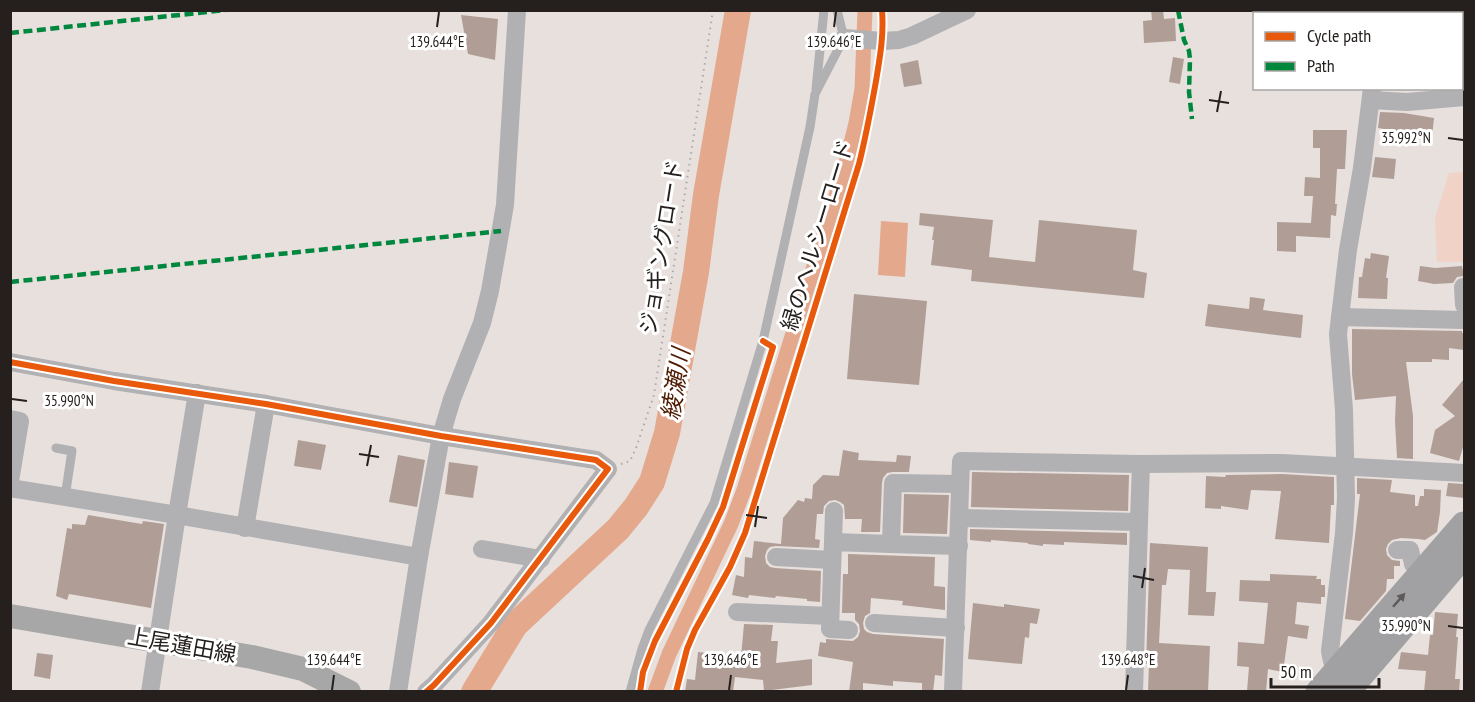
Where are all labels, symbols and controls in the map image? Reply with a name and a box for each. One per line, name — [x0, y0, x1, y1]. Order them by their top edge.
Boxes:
legend — [1253, 12, 1463, 90]
text: Cycle path — [1307, 24, 1371, 47]
text: 139.644°E — [410, 32, 464, 51]
text: 139.646°E — [807, 32, 861, 51]
text: Path — [1307, 54, 1335, 77]
text: 35.992°N — [1381, 128, 1431, 147]
street label: 緑のヘルシーロード — [775, 136, 859, 334]
street label: ジョギングロード — [633, 158, 689, 336]
water label: 綾瀬川 — [655, 343, 697, 422]
text: 35.990°N — [44, 391, 94, 410]
one-way arrow — [1392, 593, 1405, 608]
text: 35.990°N — [1381, 616, 1431, 635]
street label: 上尾蓮田線 — [125, 622, 239, 668]
text: 139.644°E — [307, 650, 361, 669]
text: 139.646°E — [704, 650, 758, 669]
text: 139.648°E — [1101, 650, 1155, 669]
scale bar — [1271, 651, 1379, 689]
text: 50 m — [1280, 660, 1312, 683]

